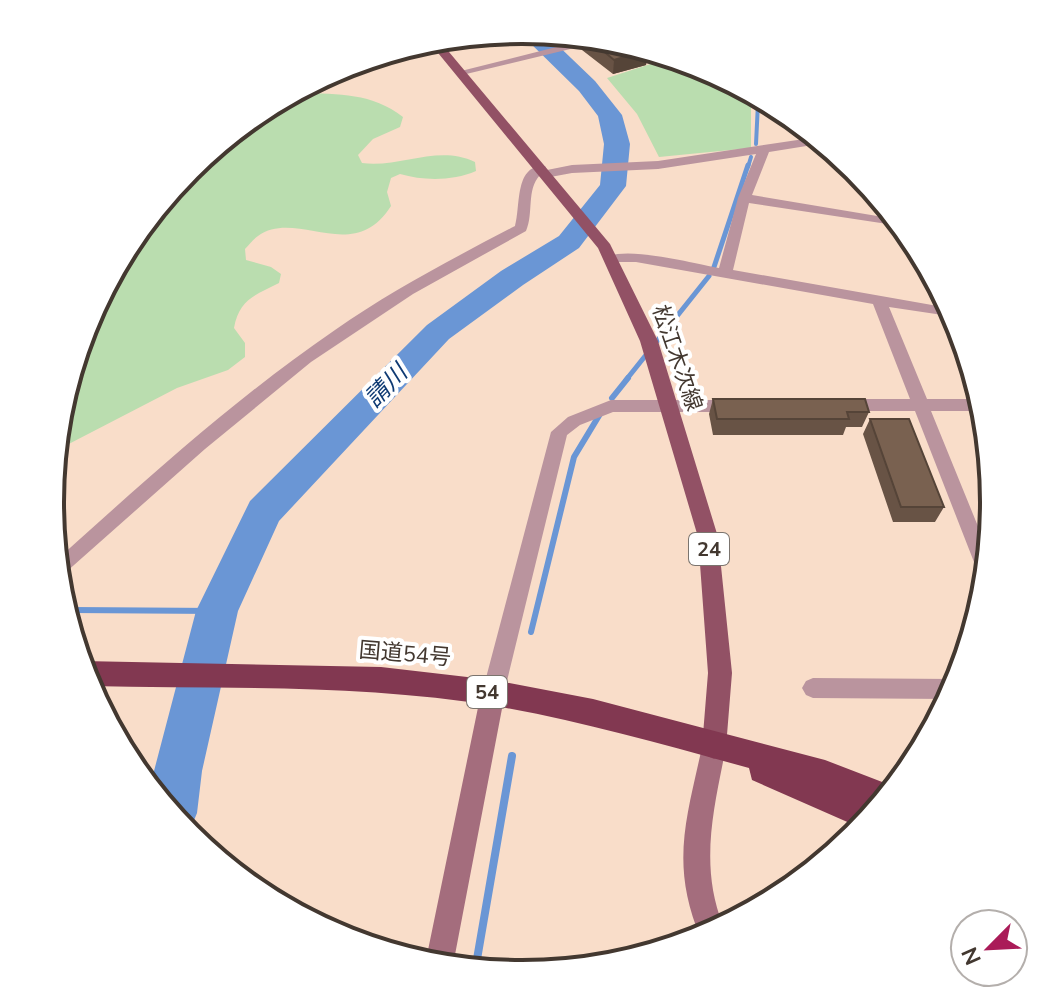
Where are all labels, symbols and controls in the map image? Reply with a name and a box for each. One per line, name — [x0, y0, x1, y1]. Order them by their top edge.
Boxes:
street label: 松江木次線 — [645, 301, 709, 415]
water label: 請川 — [358, 355, 416, 414]
road number: 24 — [689, 533, 729, 565]
street label: 国道54号 — [358, 635, 452, 673]
road number: 54 — [467, 676, 507, 708]
north arrow — [949, 908, 1029, 988]
text: N — [955, 942, 989, 969]

